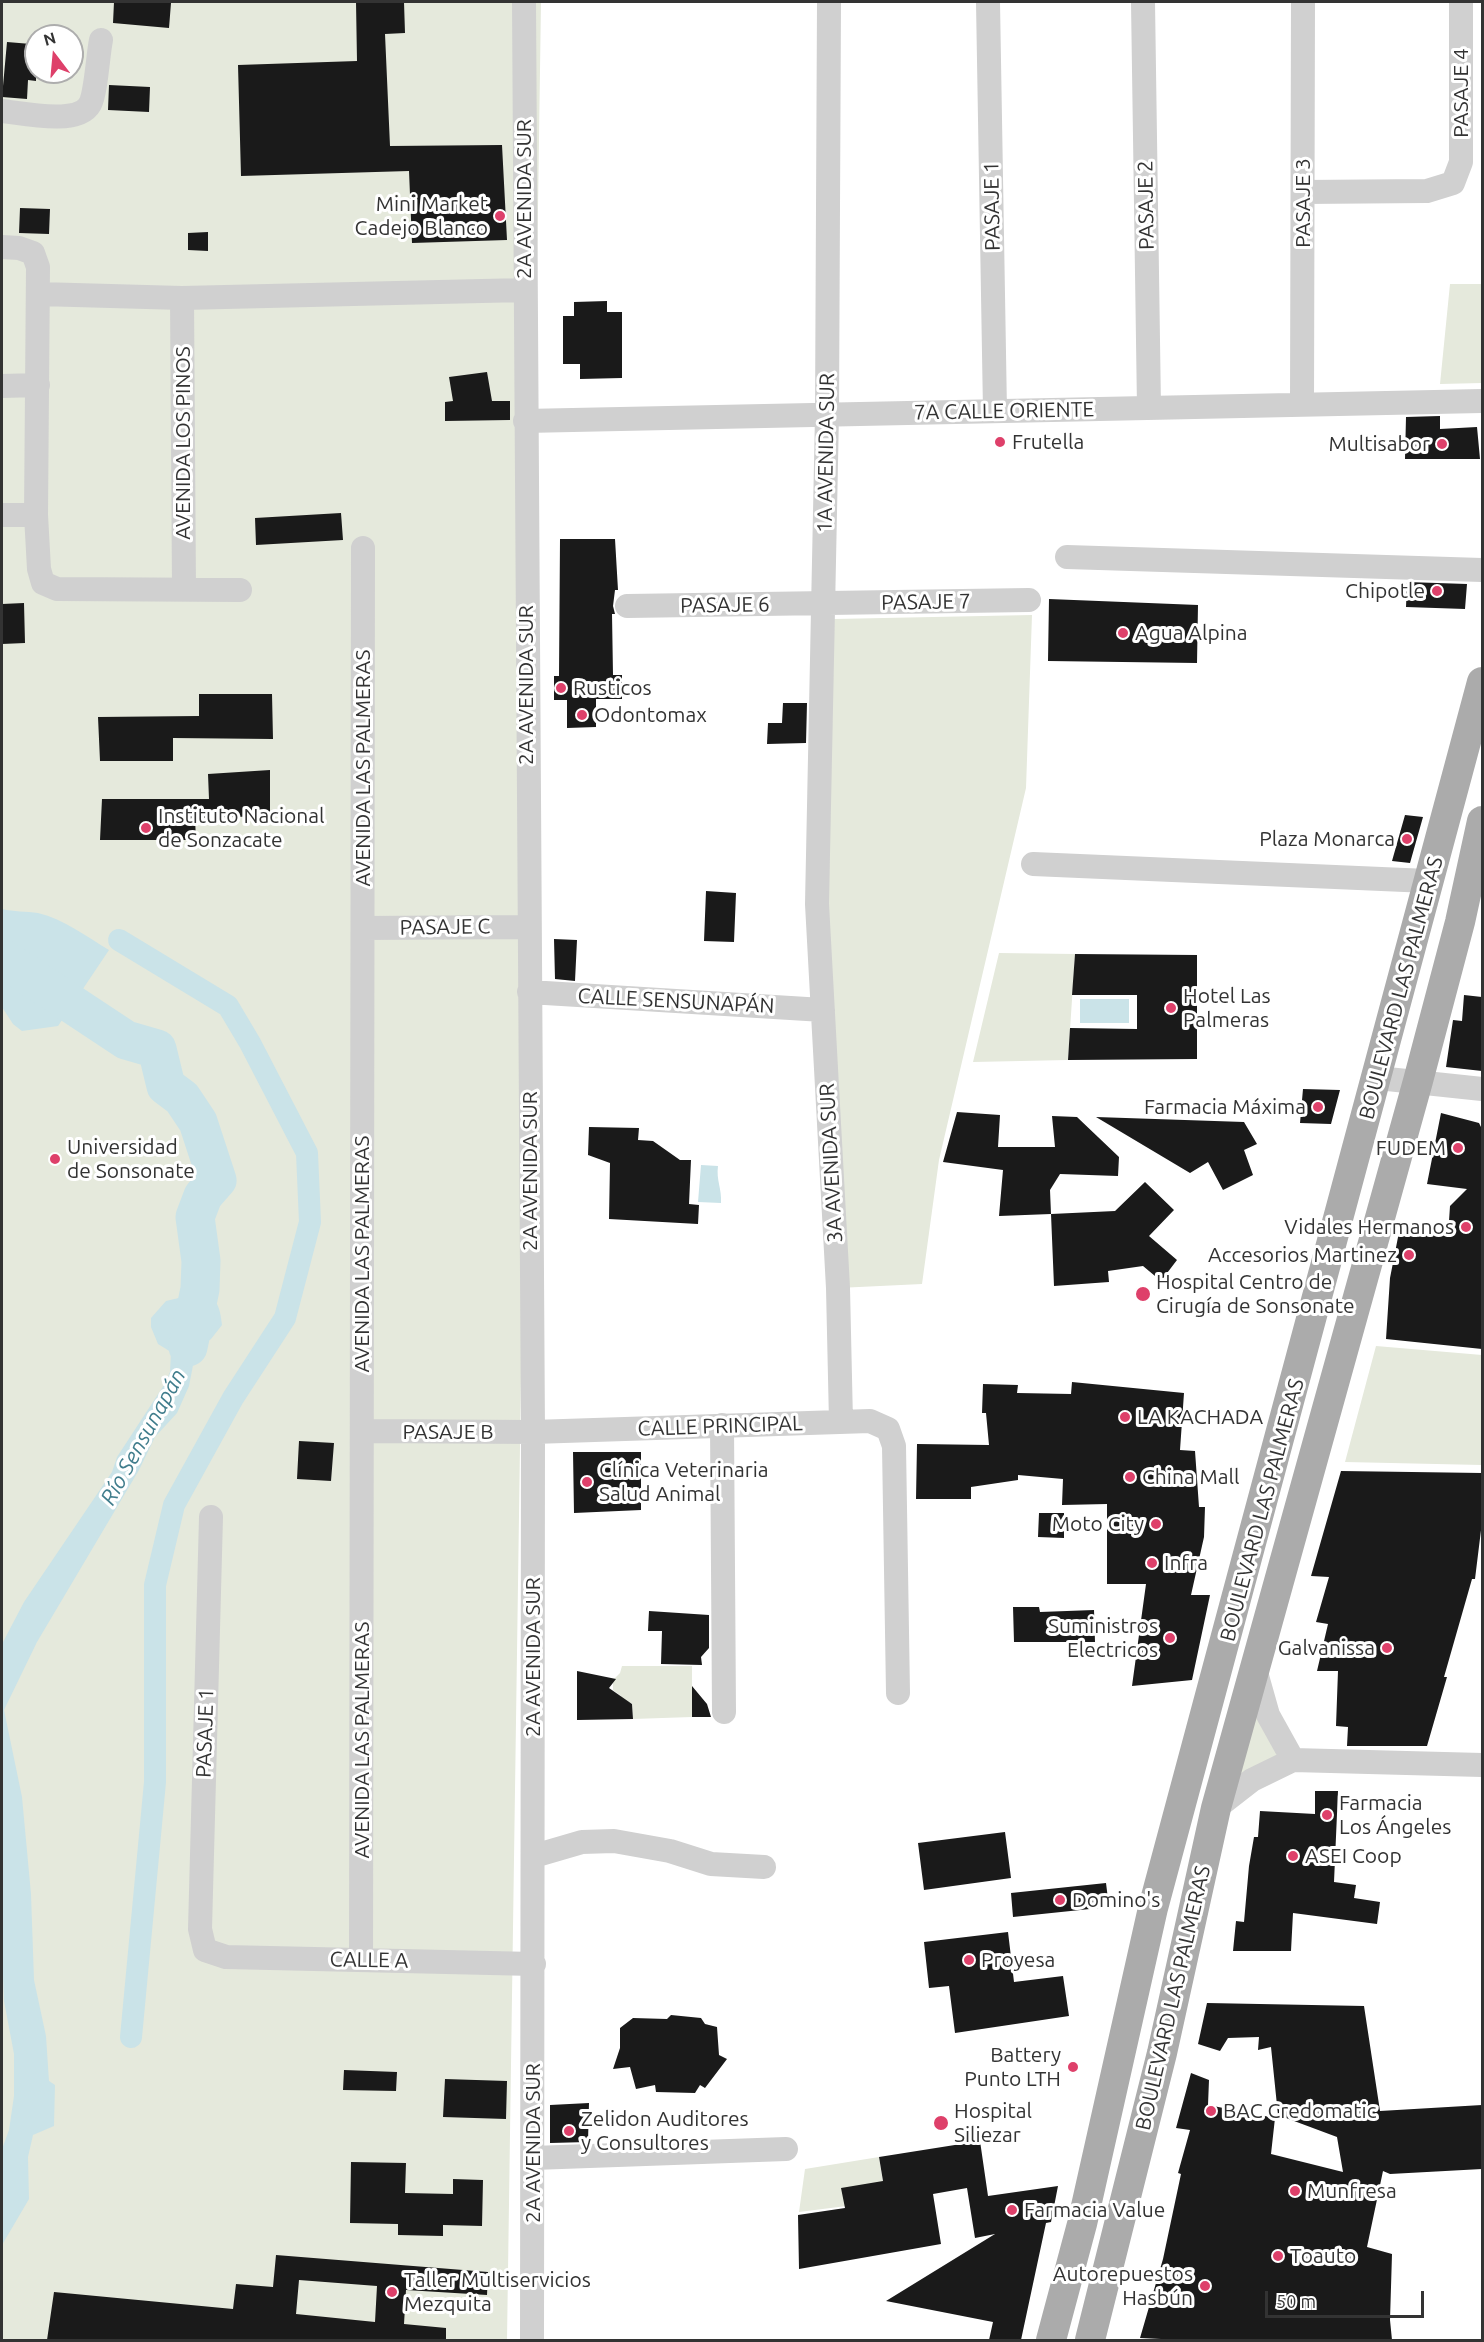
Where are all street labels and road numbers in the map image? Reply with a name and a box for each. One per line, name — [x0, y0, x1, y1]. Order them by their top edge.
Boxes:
street label: PASAJE 4 — [1448, 48, 1474, 138]
street label: 2A AVENIDA SUR — [511, 119, 537, 279]
street label: PASAJE 3 — [1290, 158, 1316, 248]
street label: PASAJE 2 — [1133, 160, 1159, 250]
street label: PASAJE 1 — [979, 161, 1005, 251]
street label: AVENIDA LOS PINOS — [170, 346, 196, 540]
street label: 1A AVENIDA SUR — [812, 373, 840, 533]
street label: 7A CALLE ORIENTE — [914, 397, 1094, 425]
street label: PASAJE 7 — [881, 589, 971, 615]
street label: PASAJE 6 — [680, 592, 770, 618]
street label: 2A AVENIDA SUR — [513, 605, 539, 765]
street label: AVENIDA LAS PALMERAS — [350, 650, 376, 886]
street label: BOULEVARD LAS PALMERAS — [1354, 854, 1448, 1122]
street label: PASAJE C — [399, 914, 491, 940]
street label: CALLE SENSUNAPÁN — [577, 983, 775, 1019]
street label: 3A AVENIDA SUR — [814, 1083, 848, 1243]
street label: 2A AVENIDA SUR — [517, 1091, 543, 1251]
street label: AVENIDA LAS PALMERAS — [349, 1136, 375, 1372]
street label: BOULEVARD LAS PALMERAS — [1215, 1376, 1309, 1644]
street label: CALLE PRINCIPAL — [637, 1411, 803, 1441]
street label: PASAJE B — [402, 1419, 494, 1445]
street label: 2A AVENIDA SUR — [520, 1577, 546, 1737]
street label: AVENIDA LAS PALMERAS — [349, 1622, 375, 1858]
street label: PASAJE 1 — [191, 1688, 219, 1778]
street label: BOULEVARD LAS PALMERAS — [1130, 1863, 1216, 2133]
street label: CALLE A — [329, 1947, 409, 1973]
street label: 2A AVENIDA SUR — [520, 2063, 546, 2223]

